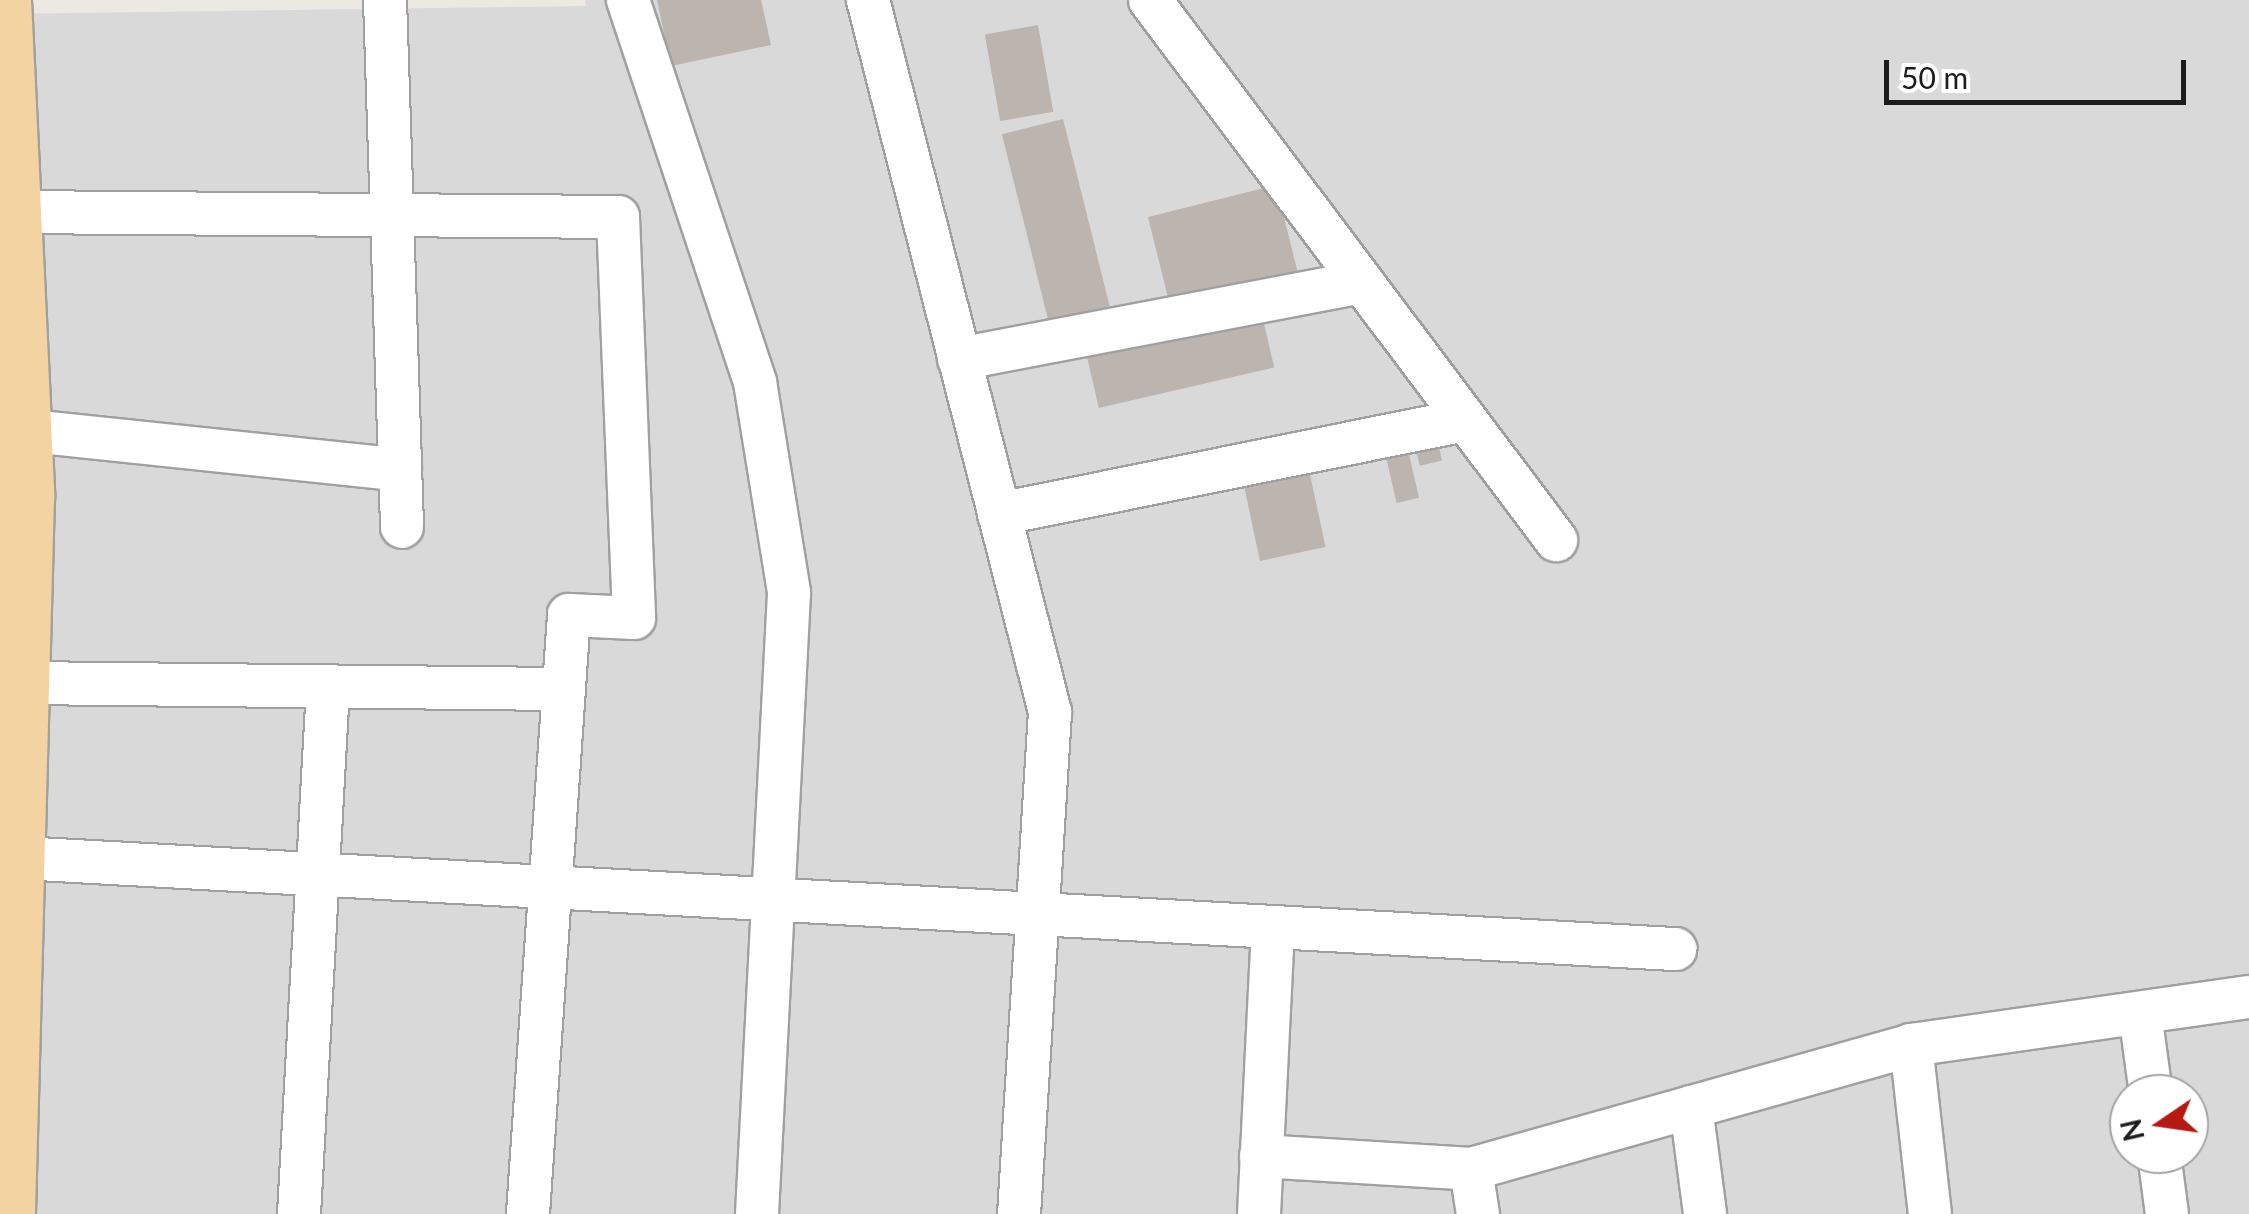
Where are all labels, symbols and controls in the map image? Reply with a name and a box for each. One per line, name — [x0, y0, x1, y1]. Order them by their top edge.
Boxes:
scale bar — [1889, 40, 2192, 102]
text: 50 m — [1901, 59, 1968, 95]
north arrow — [2109, 1074, 2209, 1174]
text: N — [2113, 1116, 2151, 1145]

